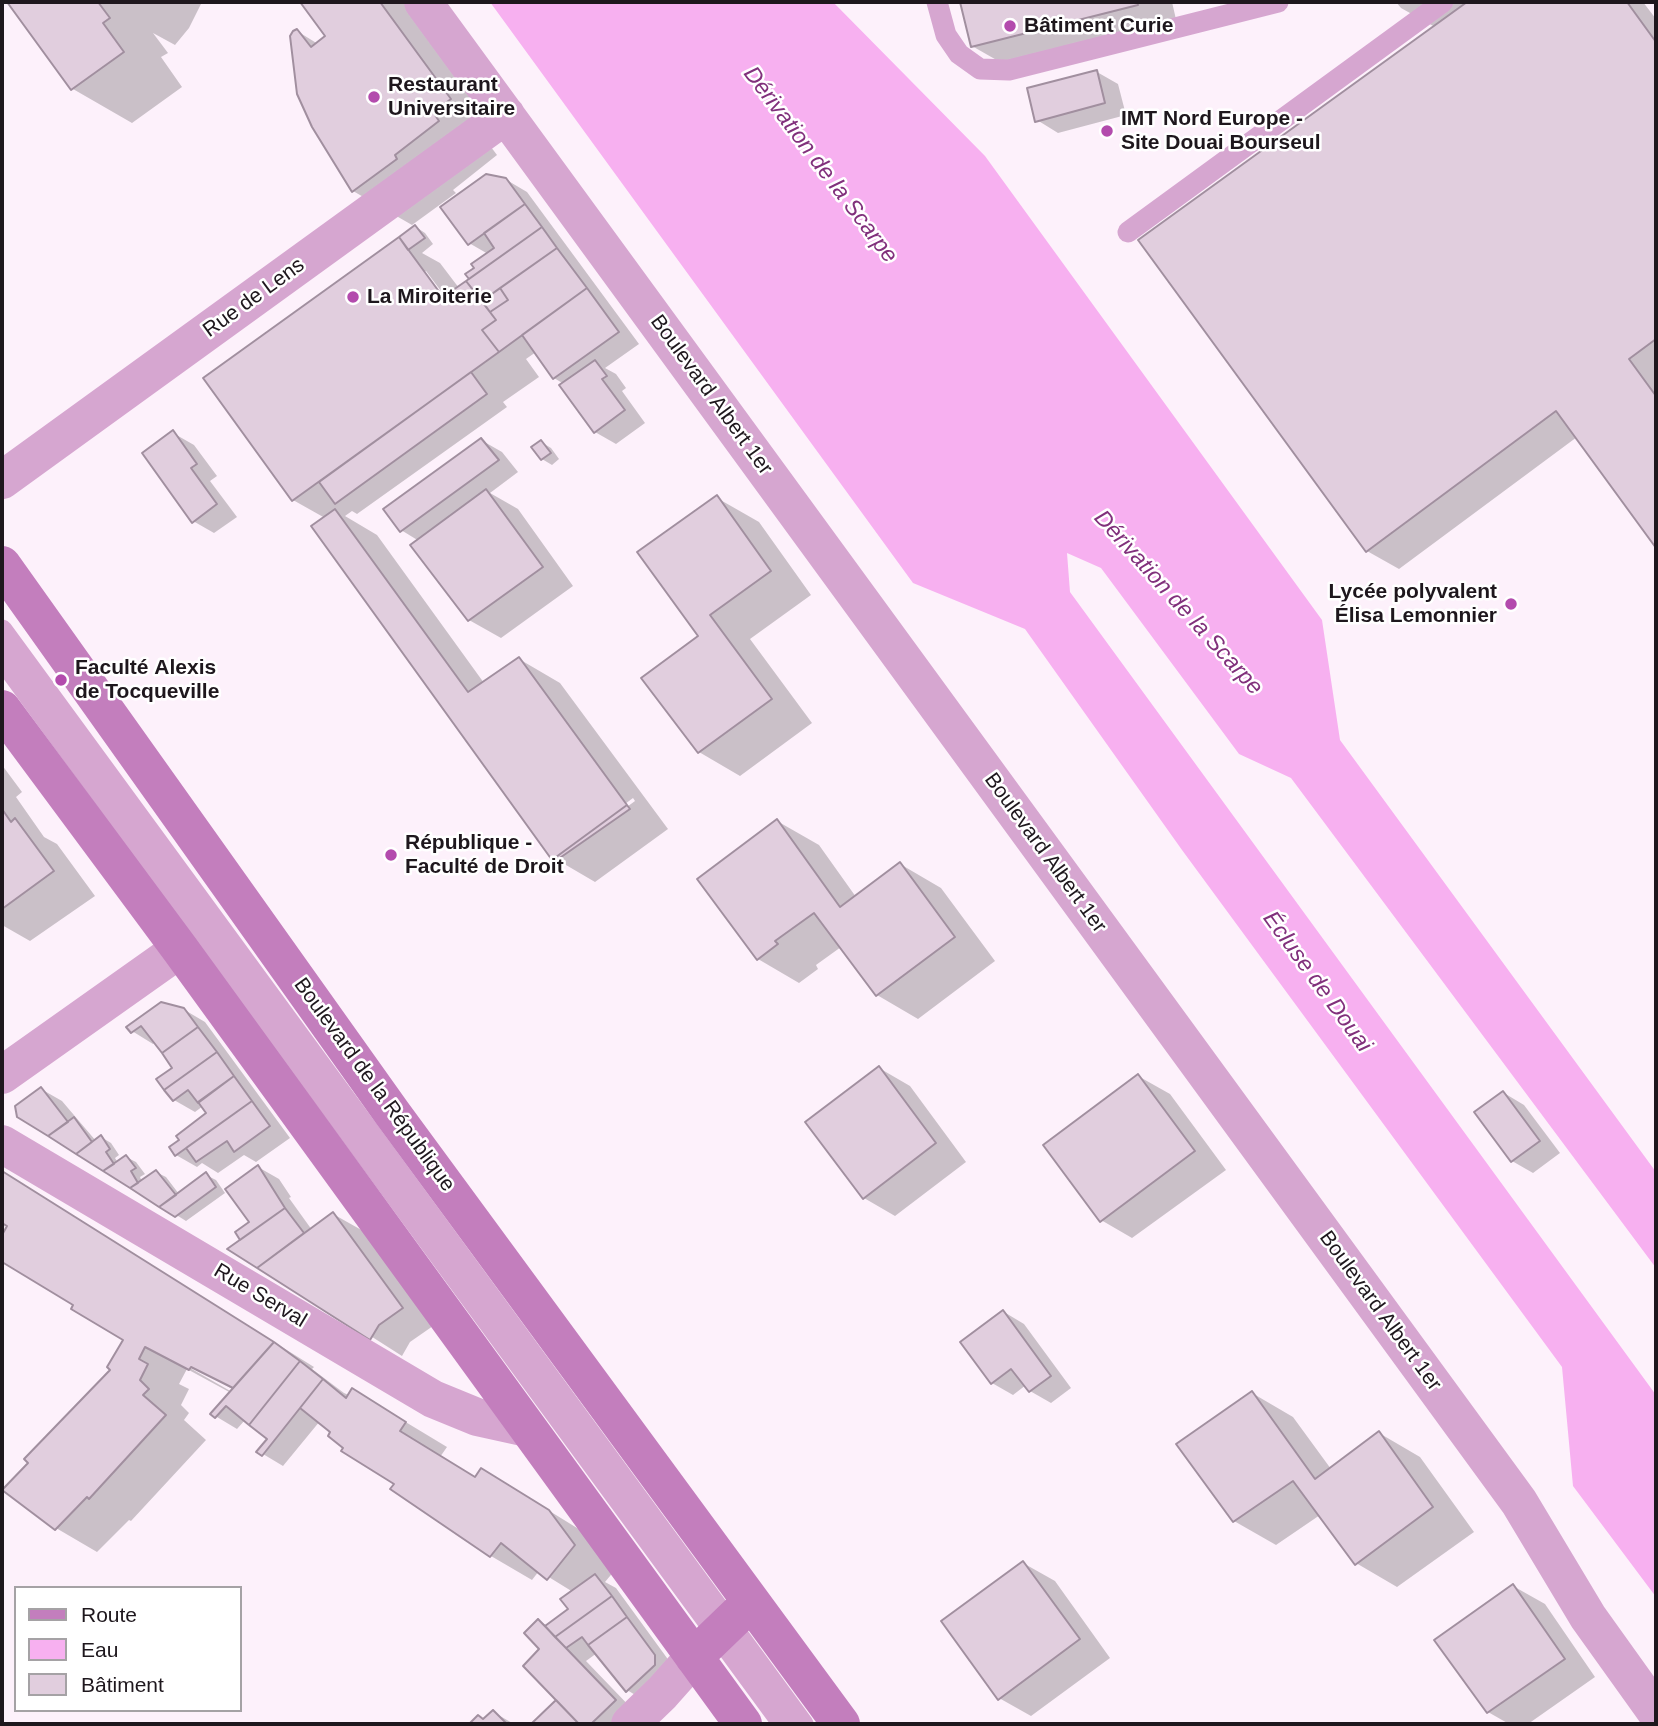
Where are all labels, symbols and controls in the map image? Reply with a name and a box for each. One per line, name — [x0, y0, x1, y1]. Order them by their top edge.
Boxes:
place label: Bâtiment Curie — [1024, 13, 1173, 39]
marker: Bâtiment Curie — [1002, 18, 1018, 34]
water label: Dérivation de la Scarpe — [737, 61, 903, 269]
place label: Restaurant Universitaire — [388, 72, 515, 122]
marker: Restaurant Universitaire — [366, 89, 382, 105]
place label: IMT Nord Europe - Site Douai Bourseul — [1121, 106, 1321, 156]
marker: IMT Nord Europe - Site Douai Bourseul — [1099, 123, 1115, 139]
street label: Rue de Lens — [198, 253, 310, 343]
place label: La Miroiterie — [367, 284, 492, 310]
marker: La Miroiterie — [345, 289, 361, 305]
street label: Boulevard Albert 1er — [645, 310, 777, 480]
water label: Dérivation de la Scarpe — [1088, 505, 1268, 701]
place label: Lycée polyvalent Élisa Lemonnier — [1329, 579, 1497, 629]
marker: Lycée polyvalent Élisa Lemonnier — [1503, 596, 1519, 612]
place label: Faculté Alexis de Tocqueville — [75, 655, 219, 705]
marker: Faculté Alexis de Tocqueville — [53, 672, 69, 688]
street label: Boulevard Albert 1er — [979, 768, 1111, 938]
place label: République - Faculté de Droit — [405, 830, 564, 880]
marker: République - Faculté de Droit — [383, 847, 399, 863]
water label: Écluse de Douai — [1257, 906, 1377, 1058]
street label: Boulevard de la République — [288, 973, 460, 1197]
street label: Boulevard Albert 1er — [1314, 1226, 1446, 1396]
street label: Rue Serval — [209, 1258, 311, 1334]
legend — [14, 1586, 242, 1712]
text: Route — [81, 1603, 137, 1626]
text: Eau — [81, 1638, 118, 1661]
text: Bâtiment — [81, 1673, 164, 1696]

